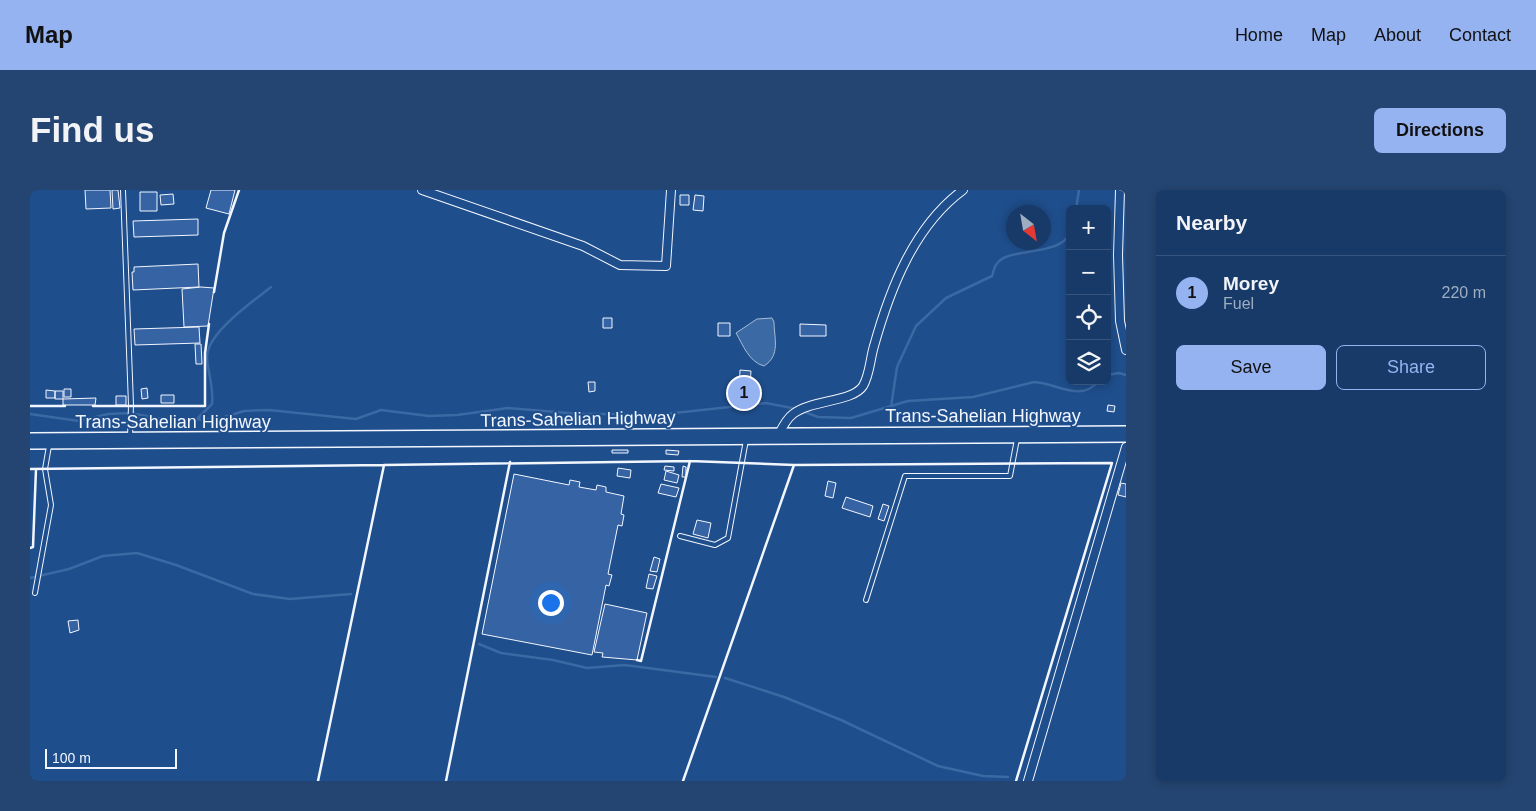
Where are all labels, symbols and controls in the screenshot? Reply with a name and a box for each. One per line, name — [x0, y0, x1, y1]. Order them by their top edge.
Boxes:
text: Map — [25, 21, 73, 48]
text: Home — [1235, 25, 1283, 45]
text: Map — [1311, 25, 1346, 45]
text: About — [1374, 25, 1421, 45]
text: Contact — [1449, 25, 1511, 45]
button: Directions — [1374, 108, 1506, 153]
text: Find us — [30, 110, 154, 149]
north arrow — [1006, 205, 1051, 250]
map controls — [1066, 205, 1111, 385]
button: + — [1066, 205, 1111, 250]
text: Nearby — [1176, 211, 1247, 234]
button: − — [1066, 250, 1111, 295]
text: Morey — [1223, 273, 1279, 294]
text: 1 — [1188, 284, 1196, 301]
text: 220 m — [1442, 284, 1486, 301]
button: locate — [1066, 295, 1111, 340]
text: Fuel — [1223, 295, 1254, 312]
button: layers — [1066, 340, 1111, 385]
button: Save — [1176, 345, 1326, 390]
button: Share — [1336, 345, 1486, 390]
pin: 1 — [728, 374, 760, 412]
street label: Trans-Sahelian Highway — [885, 406, 1081, 426]
street label: Trans-Sahelian Highway — [480, 407, 676, 431]
street label: Trans-Sahelian Highway — [75, 412, 271, 432]
your location — [538, 590, 564, 616]
scale bar — [45, 746, 178, 769]
text: 100 m — [52, 750, 91, 766]

